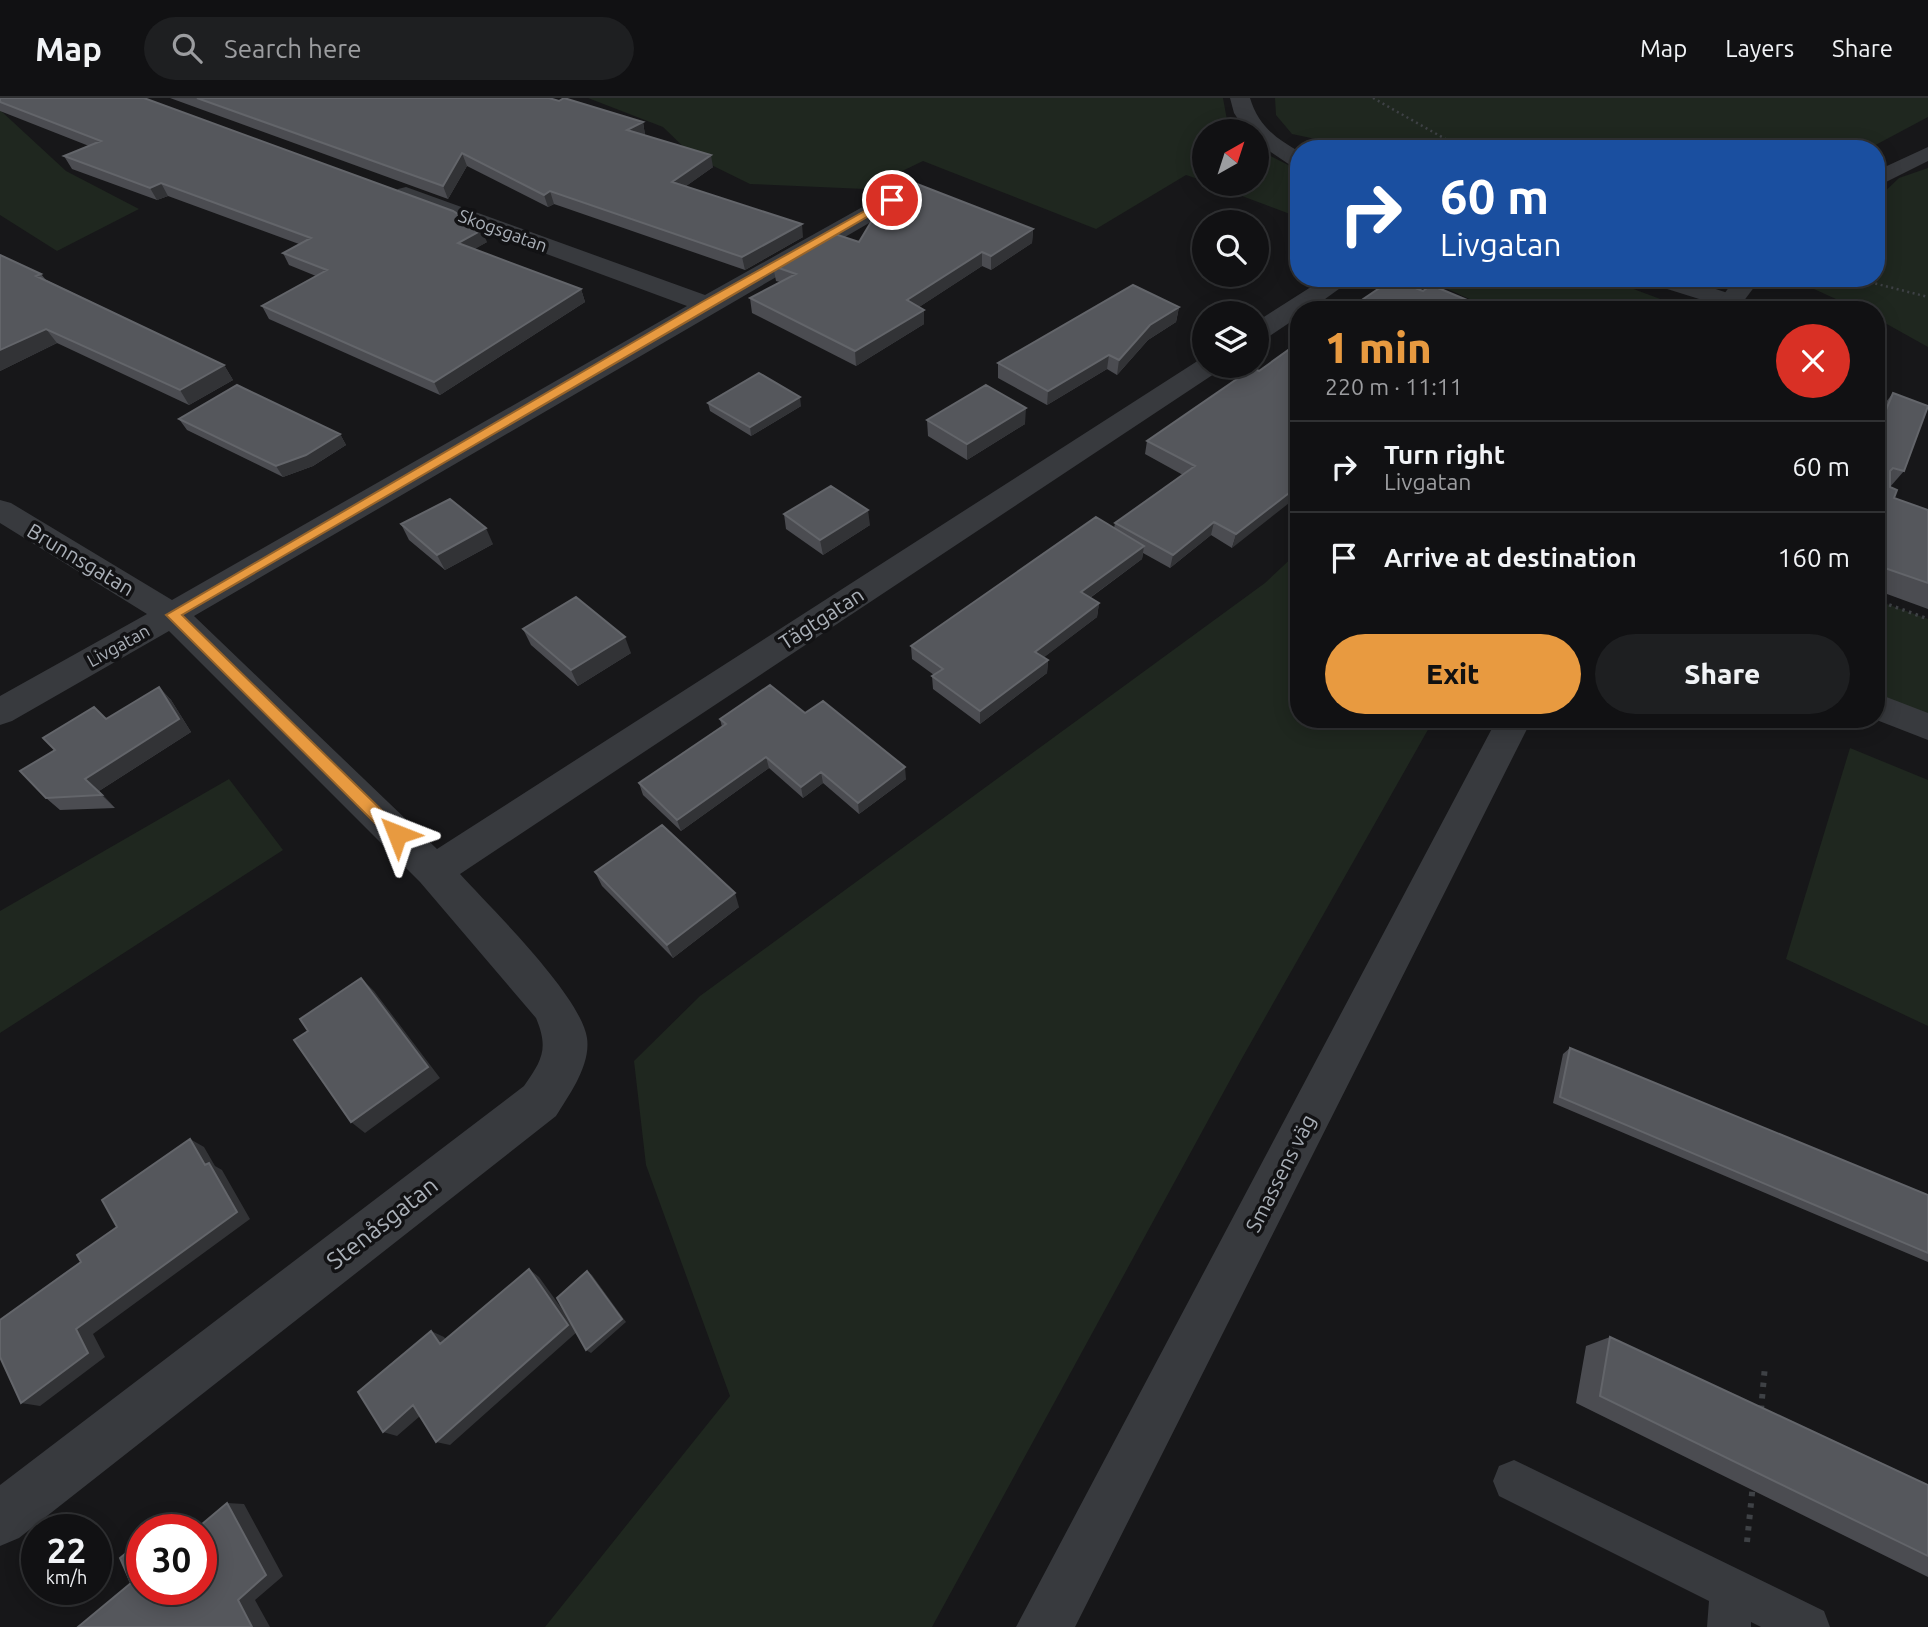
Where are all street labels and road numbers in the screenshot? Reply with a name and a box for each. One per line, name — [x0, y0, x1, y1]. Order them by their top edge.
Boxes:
street label: Skogsgatan — [456, 205, 550, 255]
street label: Brunnsgatan — [23, 518, 139, 600]
street label: Tägtgatan — [774, 582, 868, 654]
street label: Livgatan — [83, 620, 153, 670]
street label: Smassens väg — [1240, 1110, 1320, 1236]
street label: Stenåsgatan — [321, 1171, 443, 1275]

